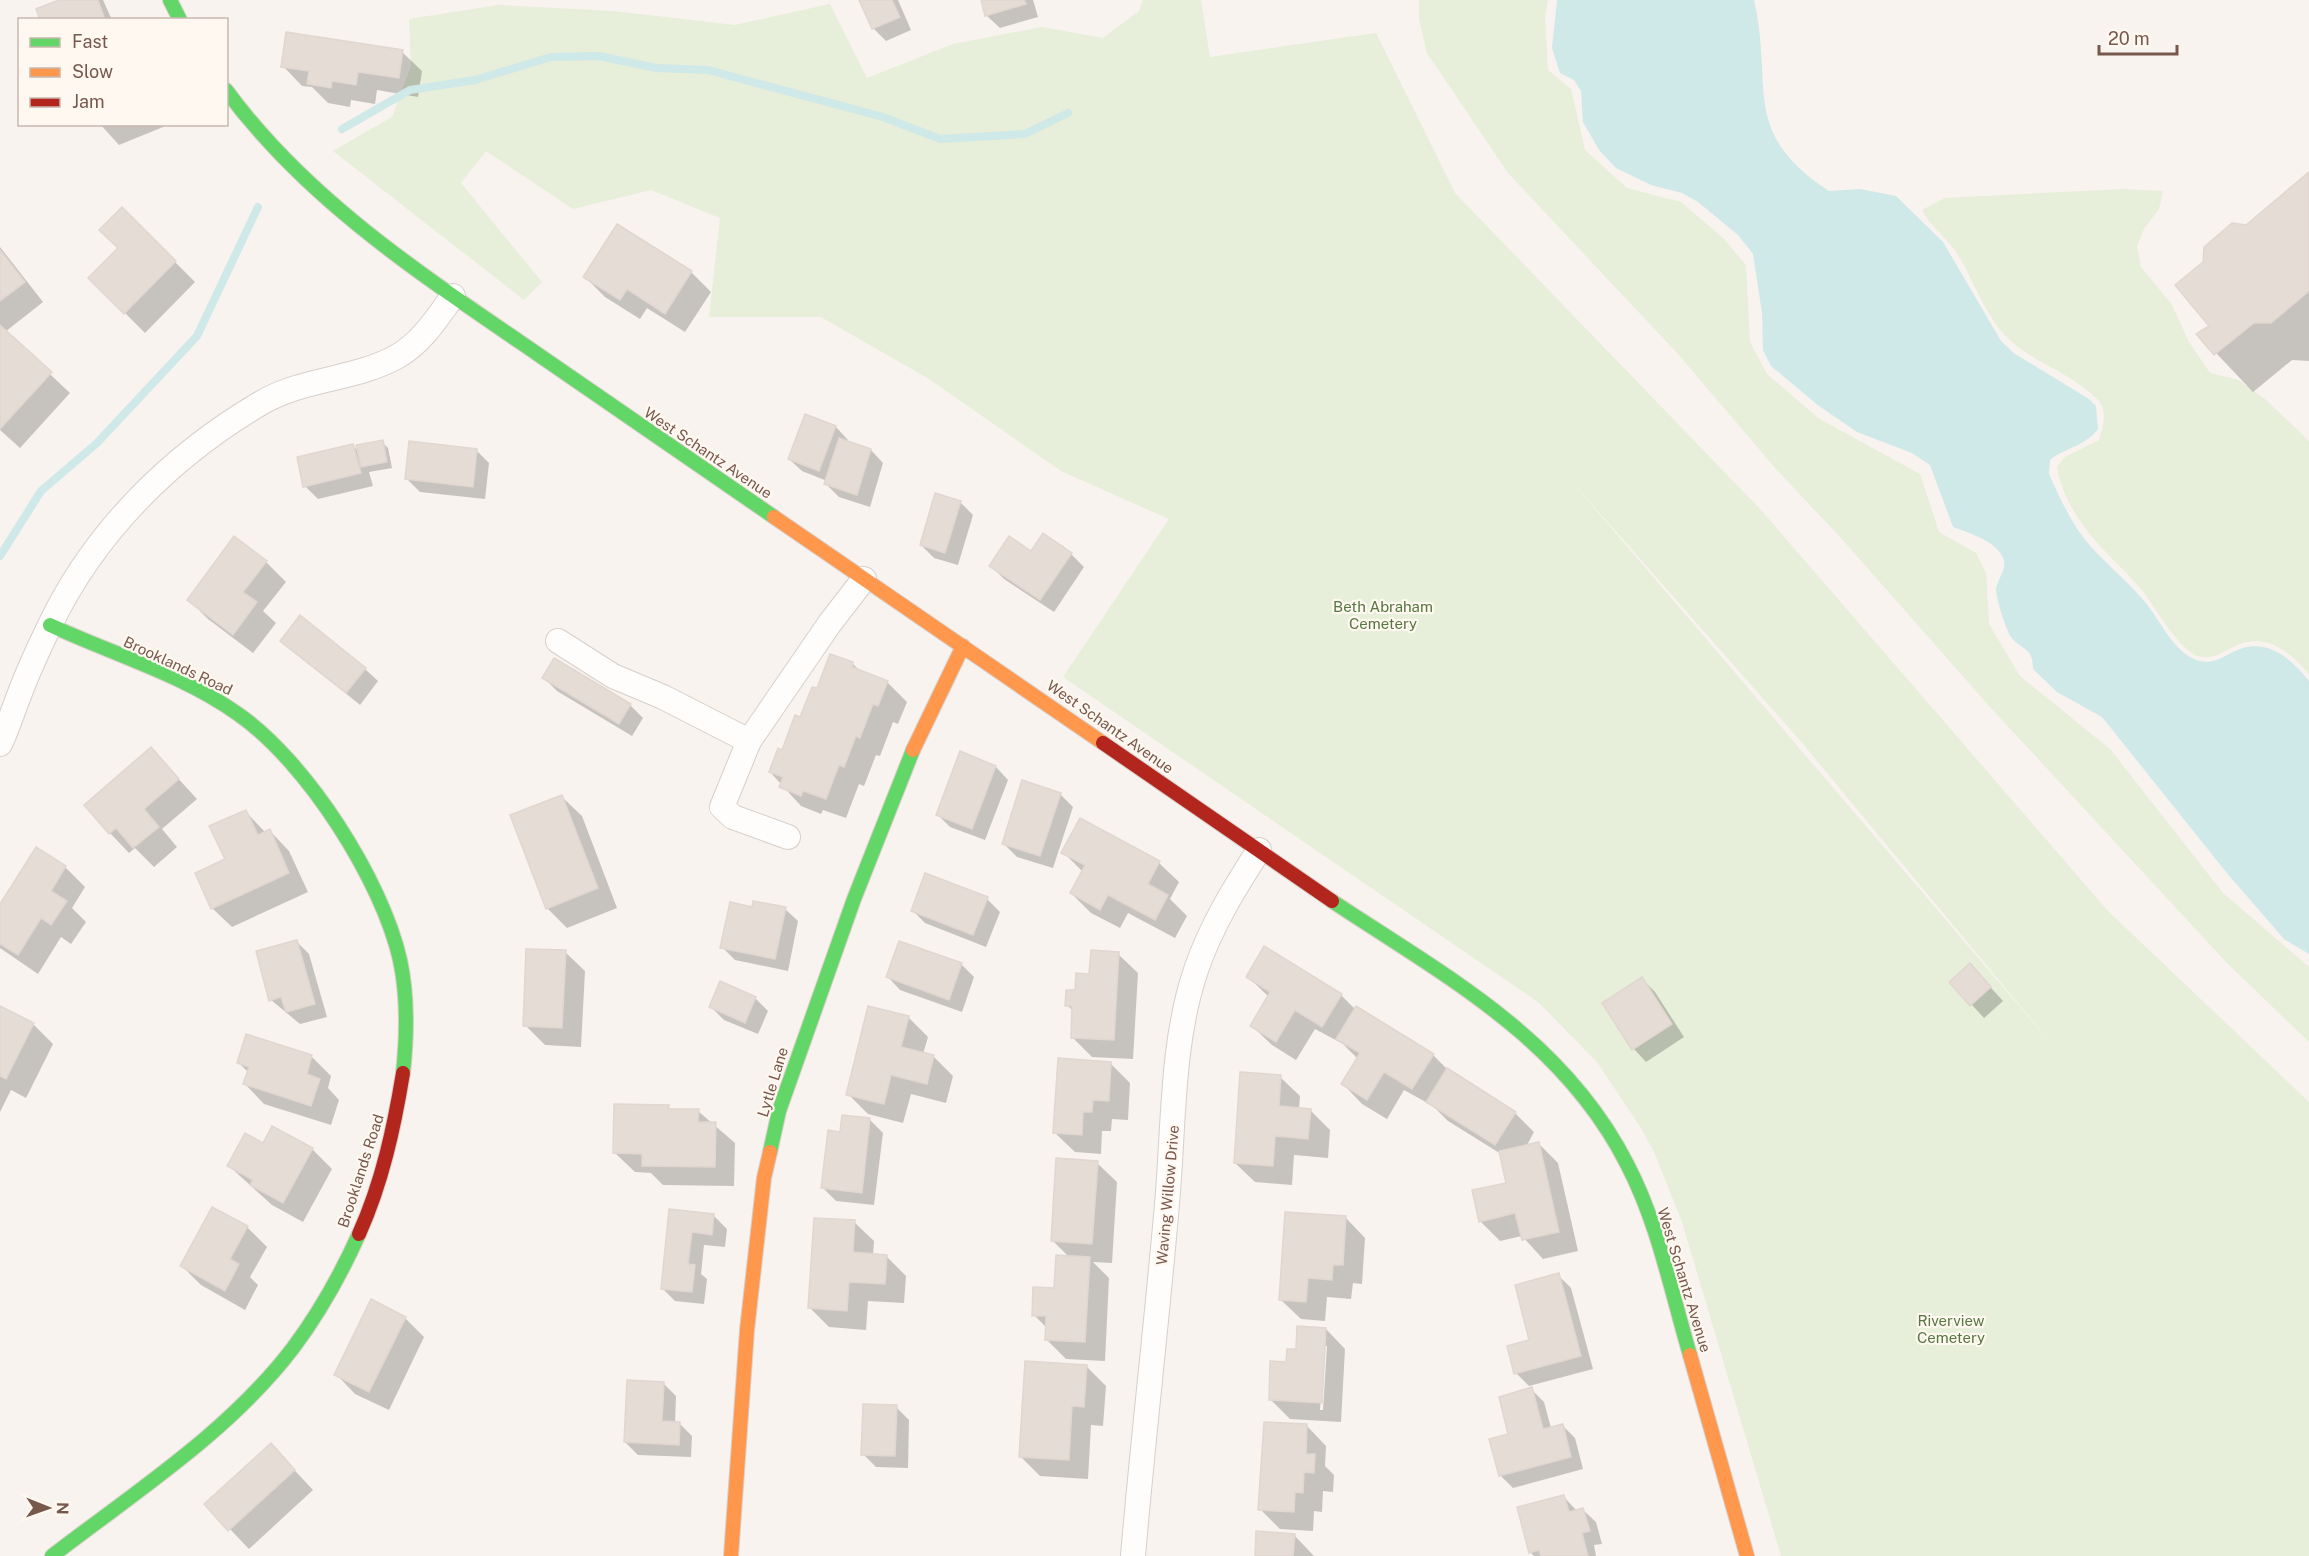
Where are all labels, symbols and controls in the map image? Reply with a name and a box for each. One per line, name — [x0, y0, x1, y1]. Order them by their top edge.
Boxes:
legend — [18, 18, 228, 126]
scale bar — [2099, 18, 2177, 56]
text: 20 m — [2108, 28, 2150, 49]
text: Fast — [72, 31, 108, 52]
text: Slow — [72, 61, 113, 82]
text: Jam — [72, 91, 105, 112]
street label: West Schantz Avenue — [641, 403, 775, 502]
park label: Beth Abraham Cemetery — [1333, 598, 1433, 632]
street label: Brooklands Road — [121, 633, 235, 698]
street label: West Schantz Avenue — [1044, 676, 1177, 777]
street label: Lytle Lane — [754, 1045, 791, 1119]
street label: Brooklands Road — [334, 1112, 387, 1230]
street label: Waving Willow Drive — [1153, 1124, 1182, 1266]
street label: West Schantz Avenue — [1654, 1205, 1715, 1354]
park label: Riverview Cemetery — [1917, 1312, 1985, 1346]
north arrow — [18, 1478, 78, 1538]
text: N — [53, 1502, 72, 1515]

